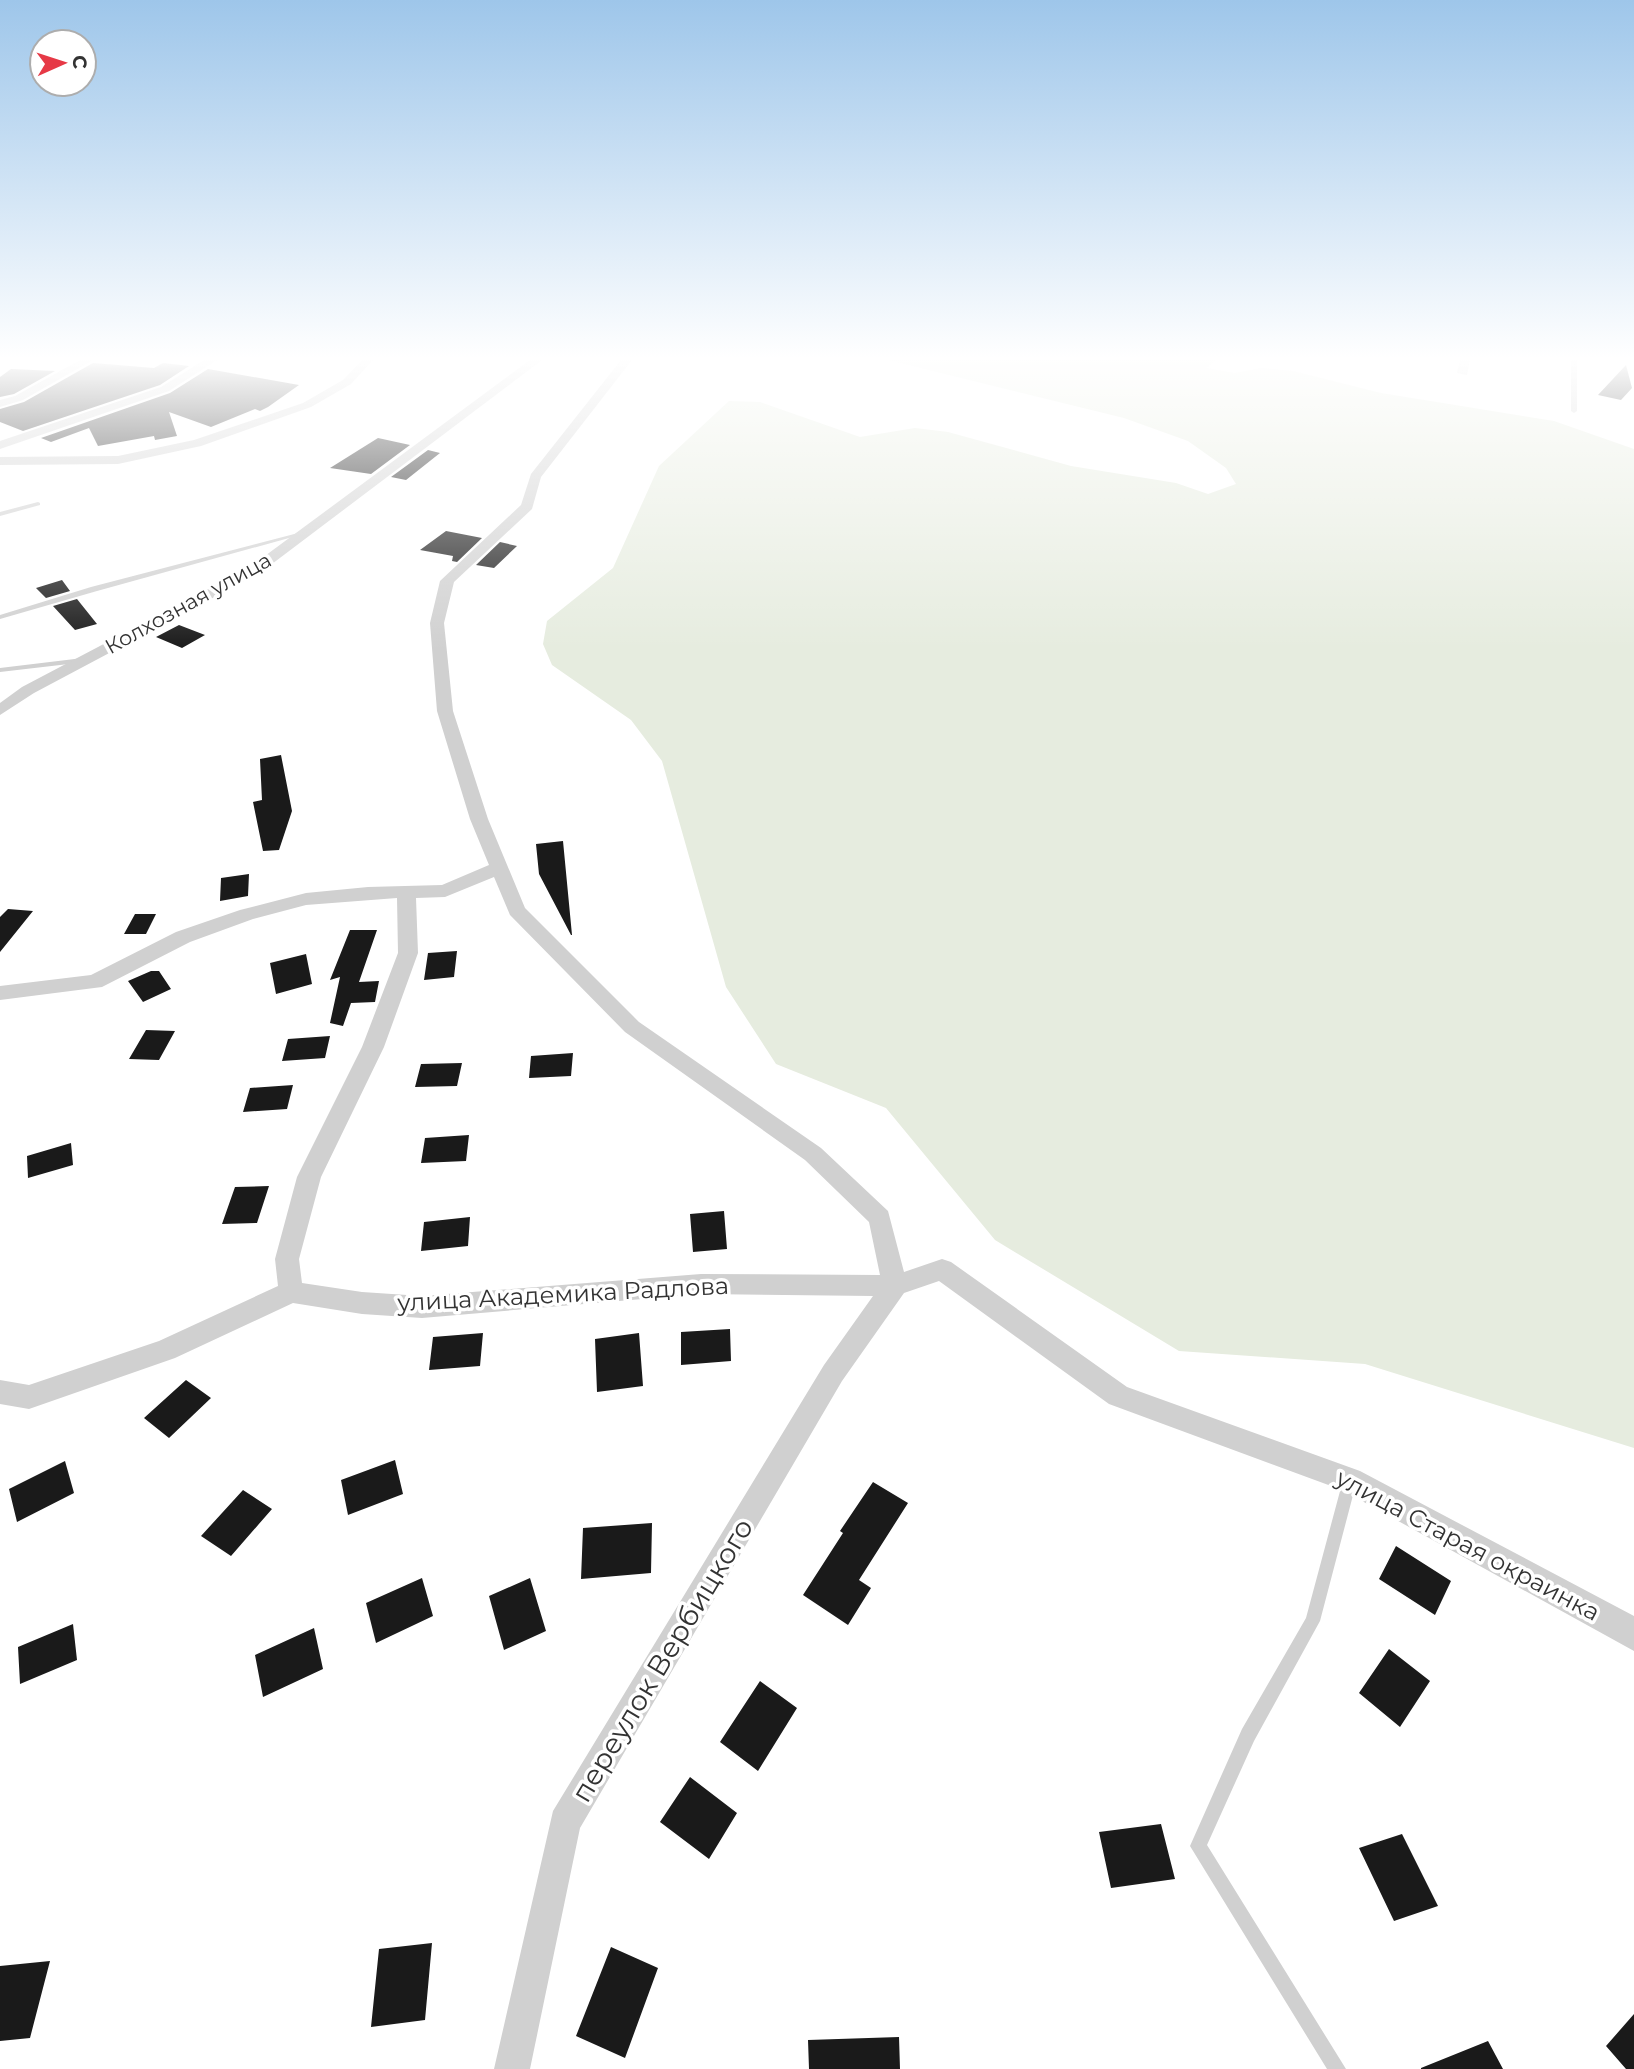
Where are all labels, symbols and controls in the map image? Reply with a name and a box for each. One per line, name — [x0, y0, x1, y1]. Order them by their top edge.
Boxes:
north arrow — [28, 28, 98, 98]
text: С — [68, 55, 91, 70]
street label: Колхозная улица — [101, 547, 275, 659]
street label: улица Академика Радлова — [395, 1271, 730, 1317]
street label: улица Старая окраинка — [1330, 1463, 1605, 1627]
street label: переулок Вербицкого — [564, 1512, 760, 1808]

